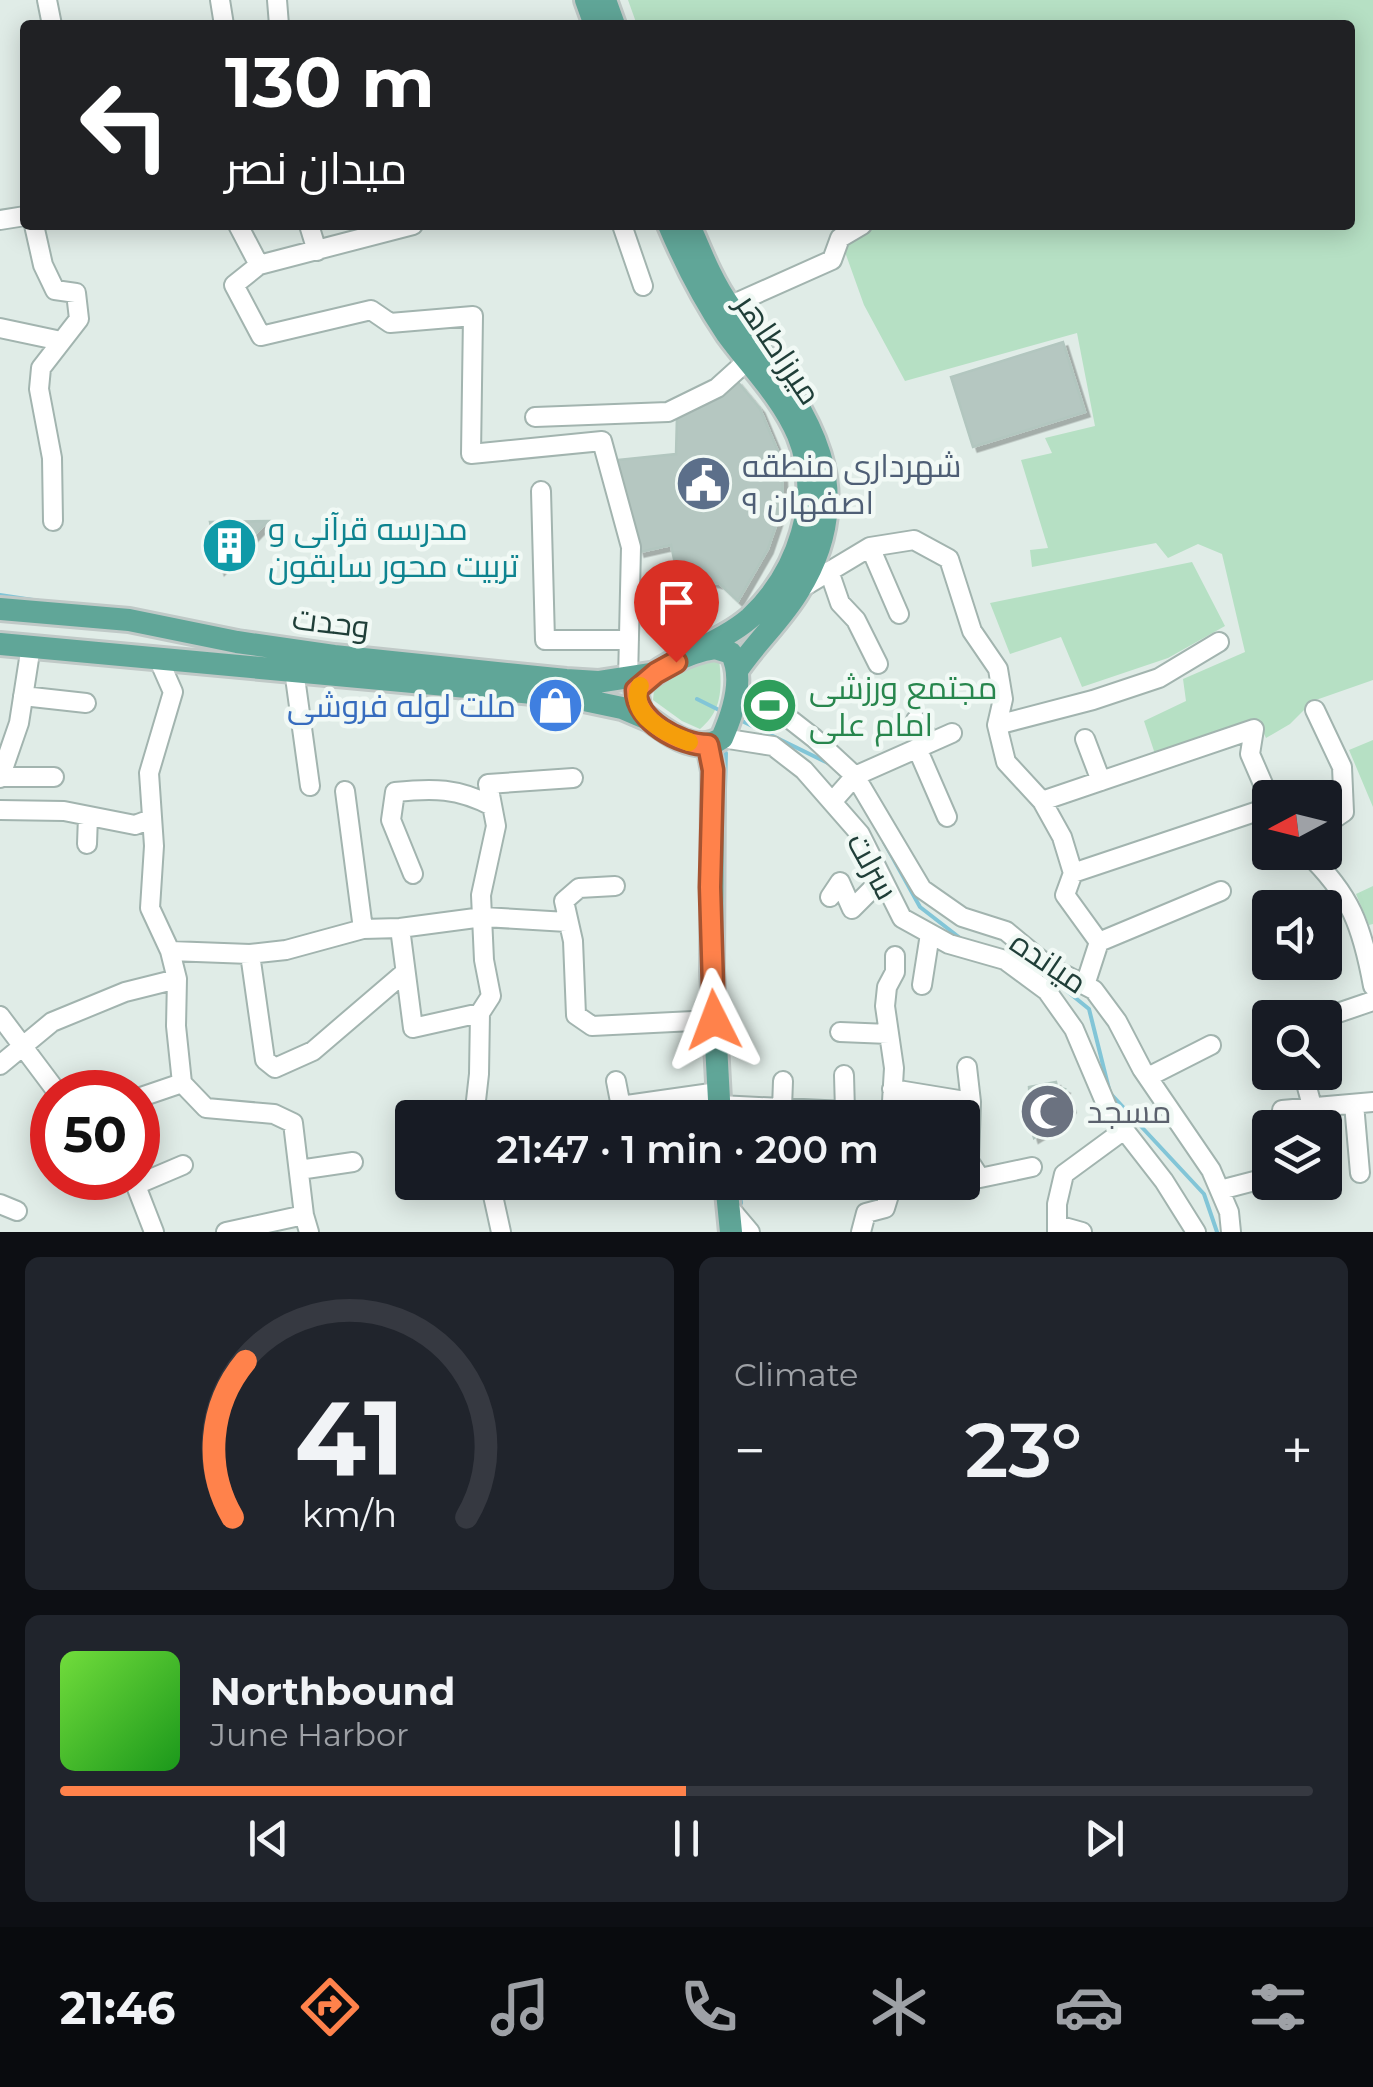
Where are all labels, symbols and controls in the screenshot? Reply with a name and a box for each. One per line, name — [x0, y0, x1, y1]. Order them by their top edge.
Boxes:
text: 130 m — [225, 39, 435, 125]
icon: left — [60, 60, 190, 190]
text: میدان نصر — [225, 140, 407, 195]
street label: میرزاطاهر — [727, 285, 830, 412]
place label: شهرداری منطقه ۹ اصفهان — [742, 446, 962, 522]
public building icon: شهرداری منطقه ۹ اصفهان — [673, 453, 733, 513]
place label: مدرسه قرآنی و تربیت محور سابقون — [268, 509, 519, 585]
building icon: مدرسه قرآنی و تربیت محور سابقون — [199, 516, 259, 576]
pin — [634, 560, 719, 663]
icon: arrive — [649, 575, 704, 630]
street label: وحدت — [290, 598, 372, 646]
place label: مجتمع ورزشی امام علی — [809, 668, 997, 747]
shop icon: ملت لوله فروشی — [525, 675, 585, 735]
sports icon: مجتمع ورزشی امام علی — [740, 675, 800, 735]
place label: ملت لوله فروشی — [287, 686, 516, 725]
north arrow — [1252, 780, 1342, 870]
map controls — [1252, 780, 1342, 1200]
street label: سرلت — [839, 826, 907, 906]
button: sound — [1252, 890, 1342, 980]
street label: میانده — [1003, 922, 1095, 1002]
position arrow — [662, 968, 766, 1072]
button: search — [1252, 1000, 1342, 1090]
speed limit sign: 50 — [30, 1070, 160, 1200]
mosque icon: مسجد — [1018, 1081, 1078, 1141]
place label: مسجد — [1087, 1092, 1171, 1131]
button: layers — [1252, 1110, 1342, 1200]
text: 21:47 · 1 min · 200 m — [496, 1126, 879, 1173]
text: Climate — [734, 1355, 858, 1394]
text: 41 — [295, 1374, 404, 1501]
text: 23° — [965, 1404, 1082, 1496]
text: − — [734, 1417, 766, 1484]
text: + — [1281, 1417, 1313, 1484]
text: km/h — [302, 1492, 397, 1536]
text: Northbound — [210, 1668, 455, 1715]
text: June Harbor — [210, 1715, 409, 1754]
icon: previous — [241, 1811, 296, 1866]
icon: pause — [659, 1811, 714, 1866]
icon: next — [1077, 1811, 1132, 1866]
icon: directions — [295, 1972, 365, 2042]
icon: music — [485, 1972, 555, 2042]
icon: phone — [674, 1972, 744, 2042]
icon: climate — [864, 1972, 934, 2042]
icon: car — [1054, 1972, 1124, 2042]
icon: filters — [1243, 1972, 1313, 2042]
text: 21:46 — [60, 1980, 175, 2035]

